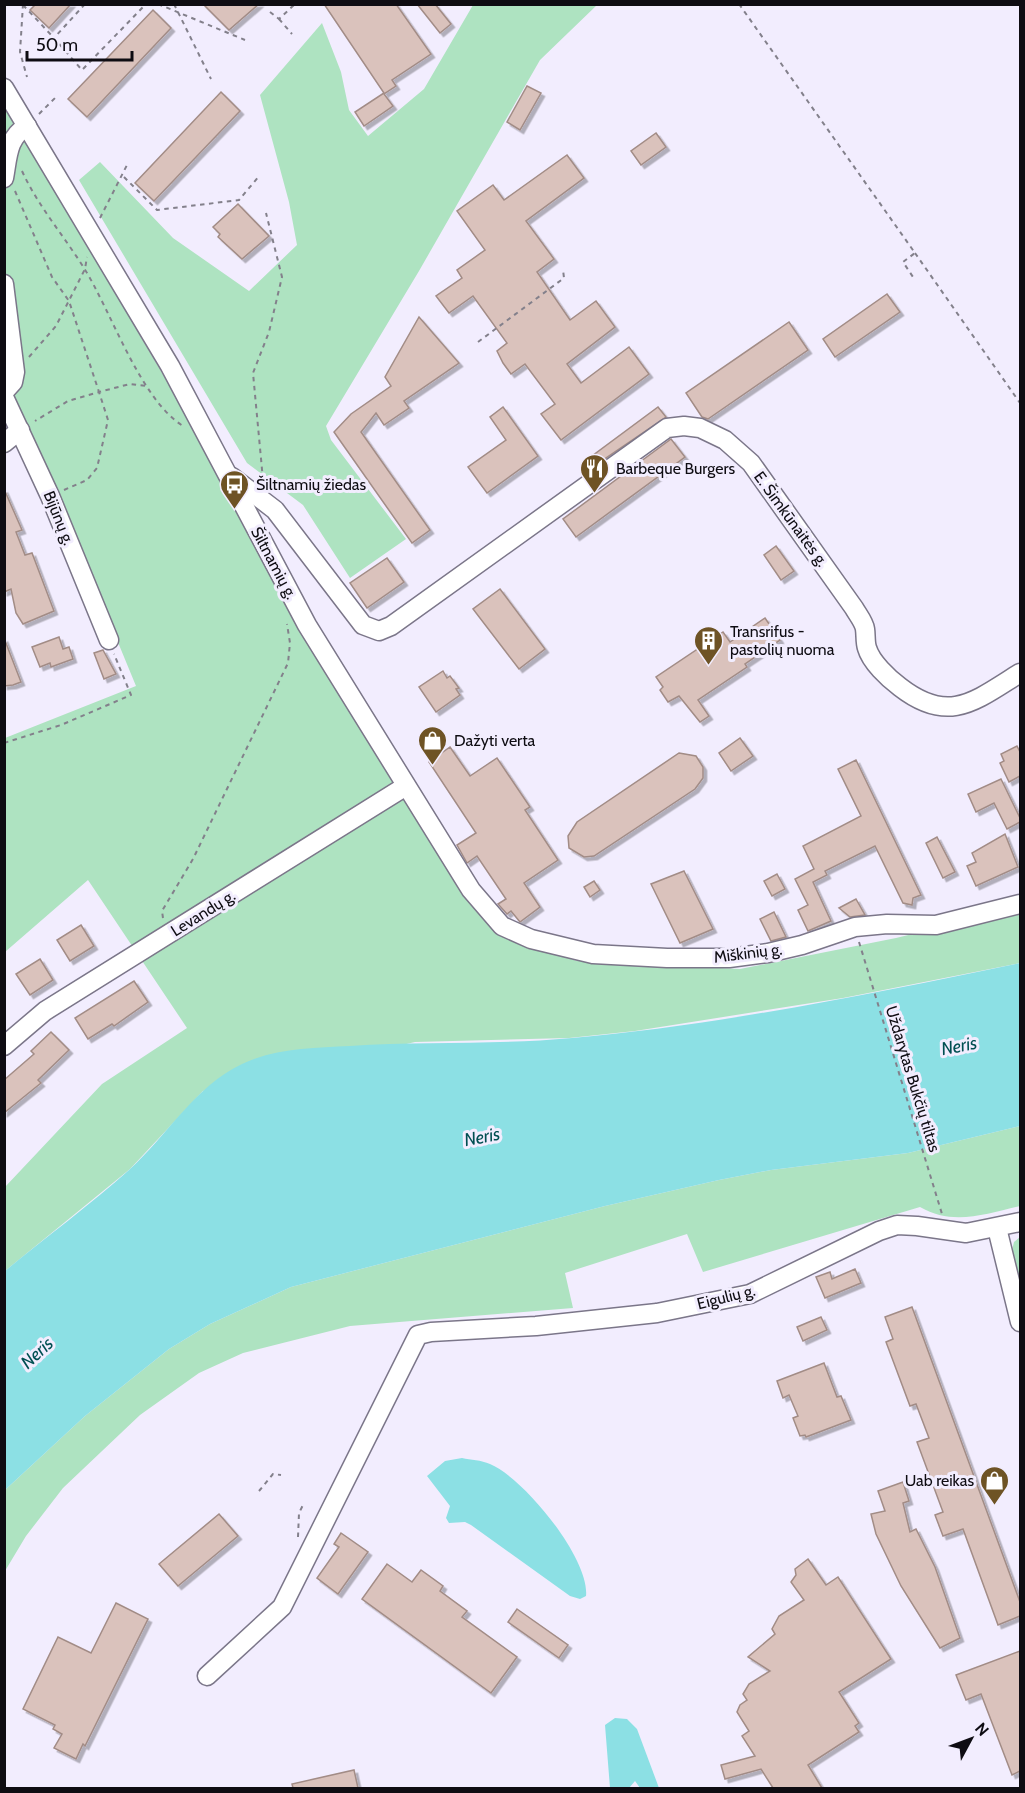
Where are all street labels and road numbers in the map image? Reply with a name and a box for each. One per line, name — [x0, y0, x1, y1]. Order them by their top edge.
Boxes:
street label: E. Šimkūnaitės g. — [750, 468, 832, 570]
street label: Bijūnų g. — [40, 488, 78, 548]
street label: Šiltnamių g. — [247, 524, 301, 602]
street label: Levandų g. — [167, 886, 239, 940]
street label: Miškinių g. — [713, 939, 783, 967]
street label: Uždarytas Bukčių tiltas — [882, 1004, 944, 1155]
street label: Eigulių g. — [695, 1281, 757, 1313]

